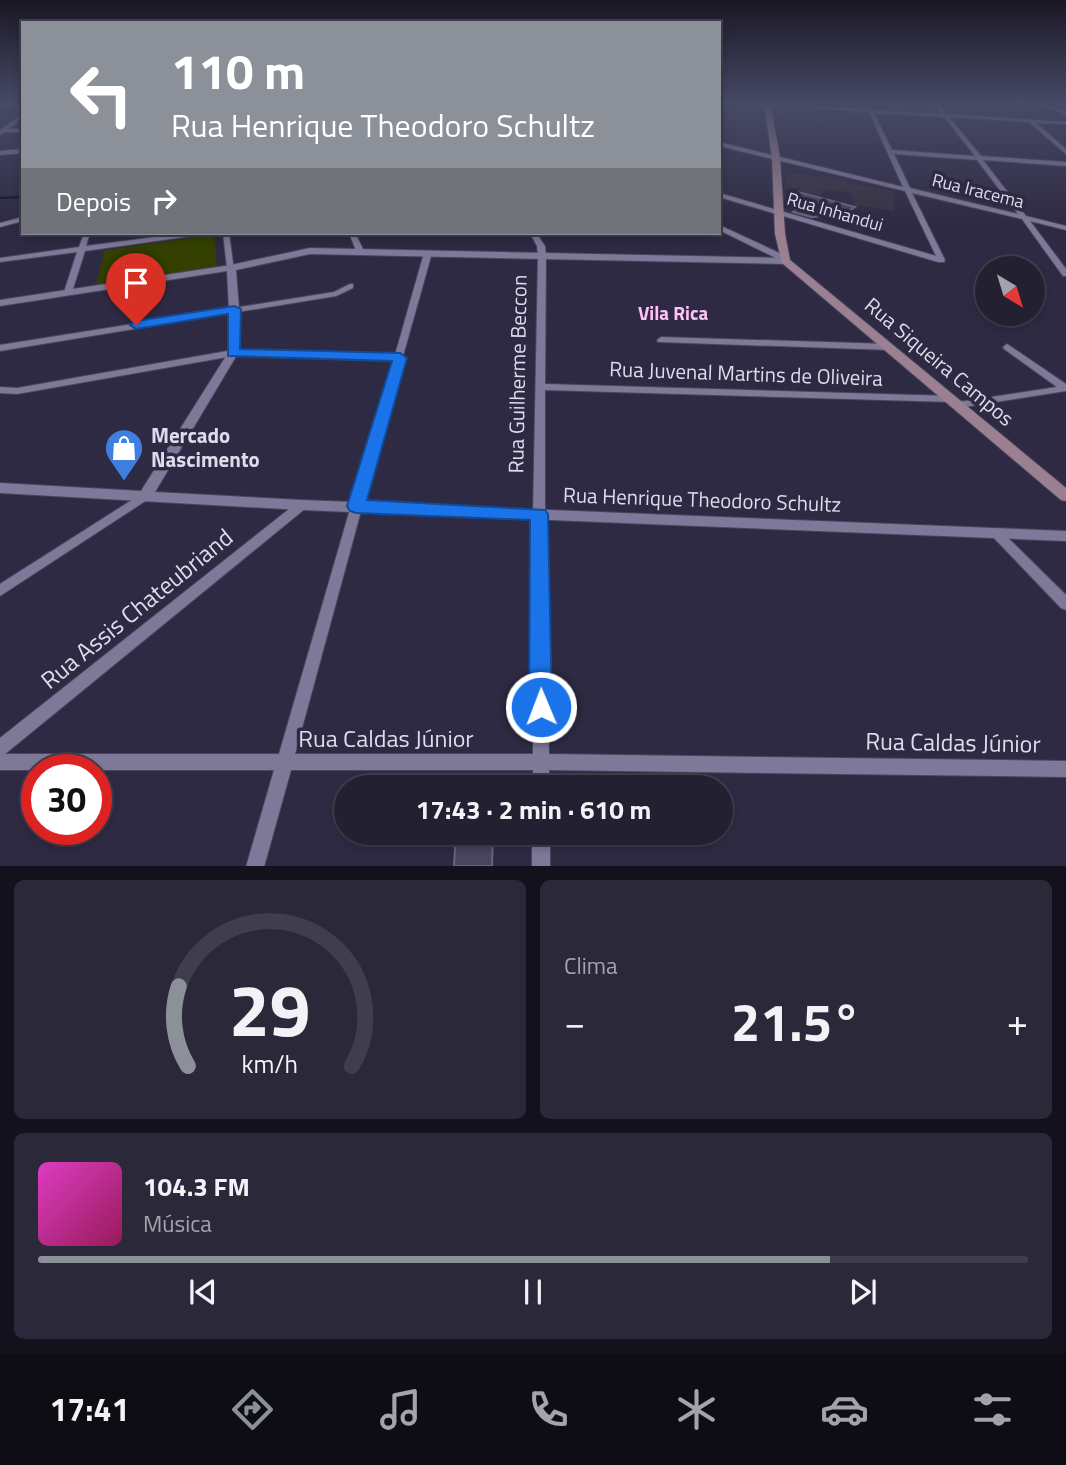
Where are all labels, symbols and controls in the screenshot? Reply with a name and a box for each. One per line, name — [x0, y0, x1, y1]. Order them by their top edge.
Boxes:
text: 110 m — [171, 33, 305, 108]
icon: left — [56, 49, 147, 140]
text: Rua Henrique Theodoro Schultz — [171, 101, 595, 149]
street label: Rua Iracema — [929, 166, 1027, 215]
text: Depois — [56, 182, 131, 221]
icon: right — [145, 182, 183, 220]
street label: Rua Inhandui — [784, 185, 886, 238]
pin — [106, 253, 166, 325]
north arrow — [975, 256, 1045, 326]
map controls — [975, 256, 1045, 326]
icon: arrive — [117, 264, 155, 302]
street label: Rua Guilherme Beccon — [499, 274, 535, 474]
street label: Rua Siqueira Campos — [858, 289, 1021, 433]
district label: Vila Rica — [638, 298, 708, 327]
street label: Rua Juvenal Martins de Oliveira — [609, 352, 884, 394]
place label: Mercado Nascimento — [151, 419, 260, 475]
shop icon: Mercado Nascimento — [103, 427, 145, 482]
street label: Rua Henrique Theodoro Schultz — [562, 478, 842, 520]
street label: Rua Assis Chateubriand — [33, 519, 240, 697]
position arrow — [504, 670, 578, 744]
street label: Rua Caldas Júnior — [298, 720, 474, 756]
street label: Rua Caldas Júnior — [865, 722, 1041, 762]
speed limit sign: 30 — [21, 754, 112, 845]
text: 17:43 · 2 min · 610 m — [416, 790, 651, 829]
text: Clima — [564, 948, 618, 983]
text: 29 — [229, 954, 311, 1064]
text: 21.5° — [731, 982, 861, 1061]
text: − — [564, 993, 585, 1051]
text: + — [1007, 993, 1028, 1051]
text: km/h — [242, 1044, 298, 1082]
text: 104.3 FM — [143, 1167, 250, 1206]
text: Música — [143, 1206, 212, 1241]
icon: previous — [184, 1273, 222, 1311]
icon: pause — [514, 1273, 552, 1311]
icon: next — [844, 1273, 882, 1311]
text: 17:41 — [49, 1385, 129, 1433]
icon: directions — [228, 1385, 277, 1434]
icon: music — [376, 1385, 425, 1434]
icon: phone — [524, 1385, 573, 1434]
icon: climate — [672, 1385, 721, 1434]
icon: car — [820, 1385, 869, 1434]
icon: filters — [968, 1385, 1017, 1434]

